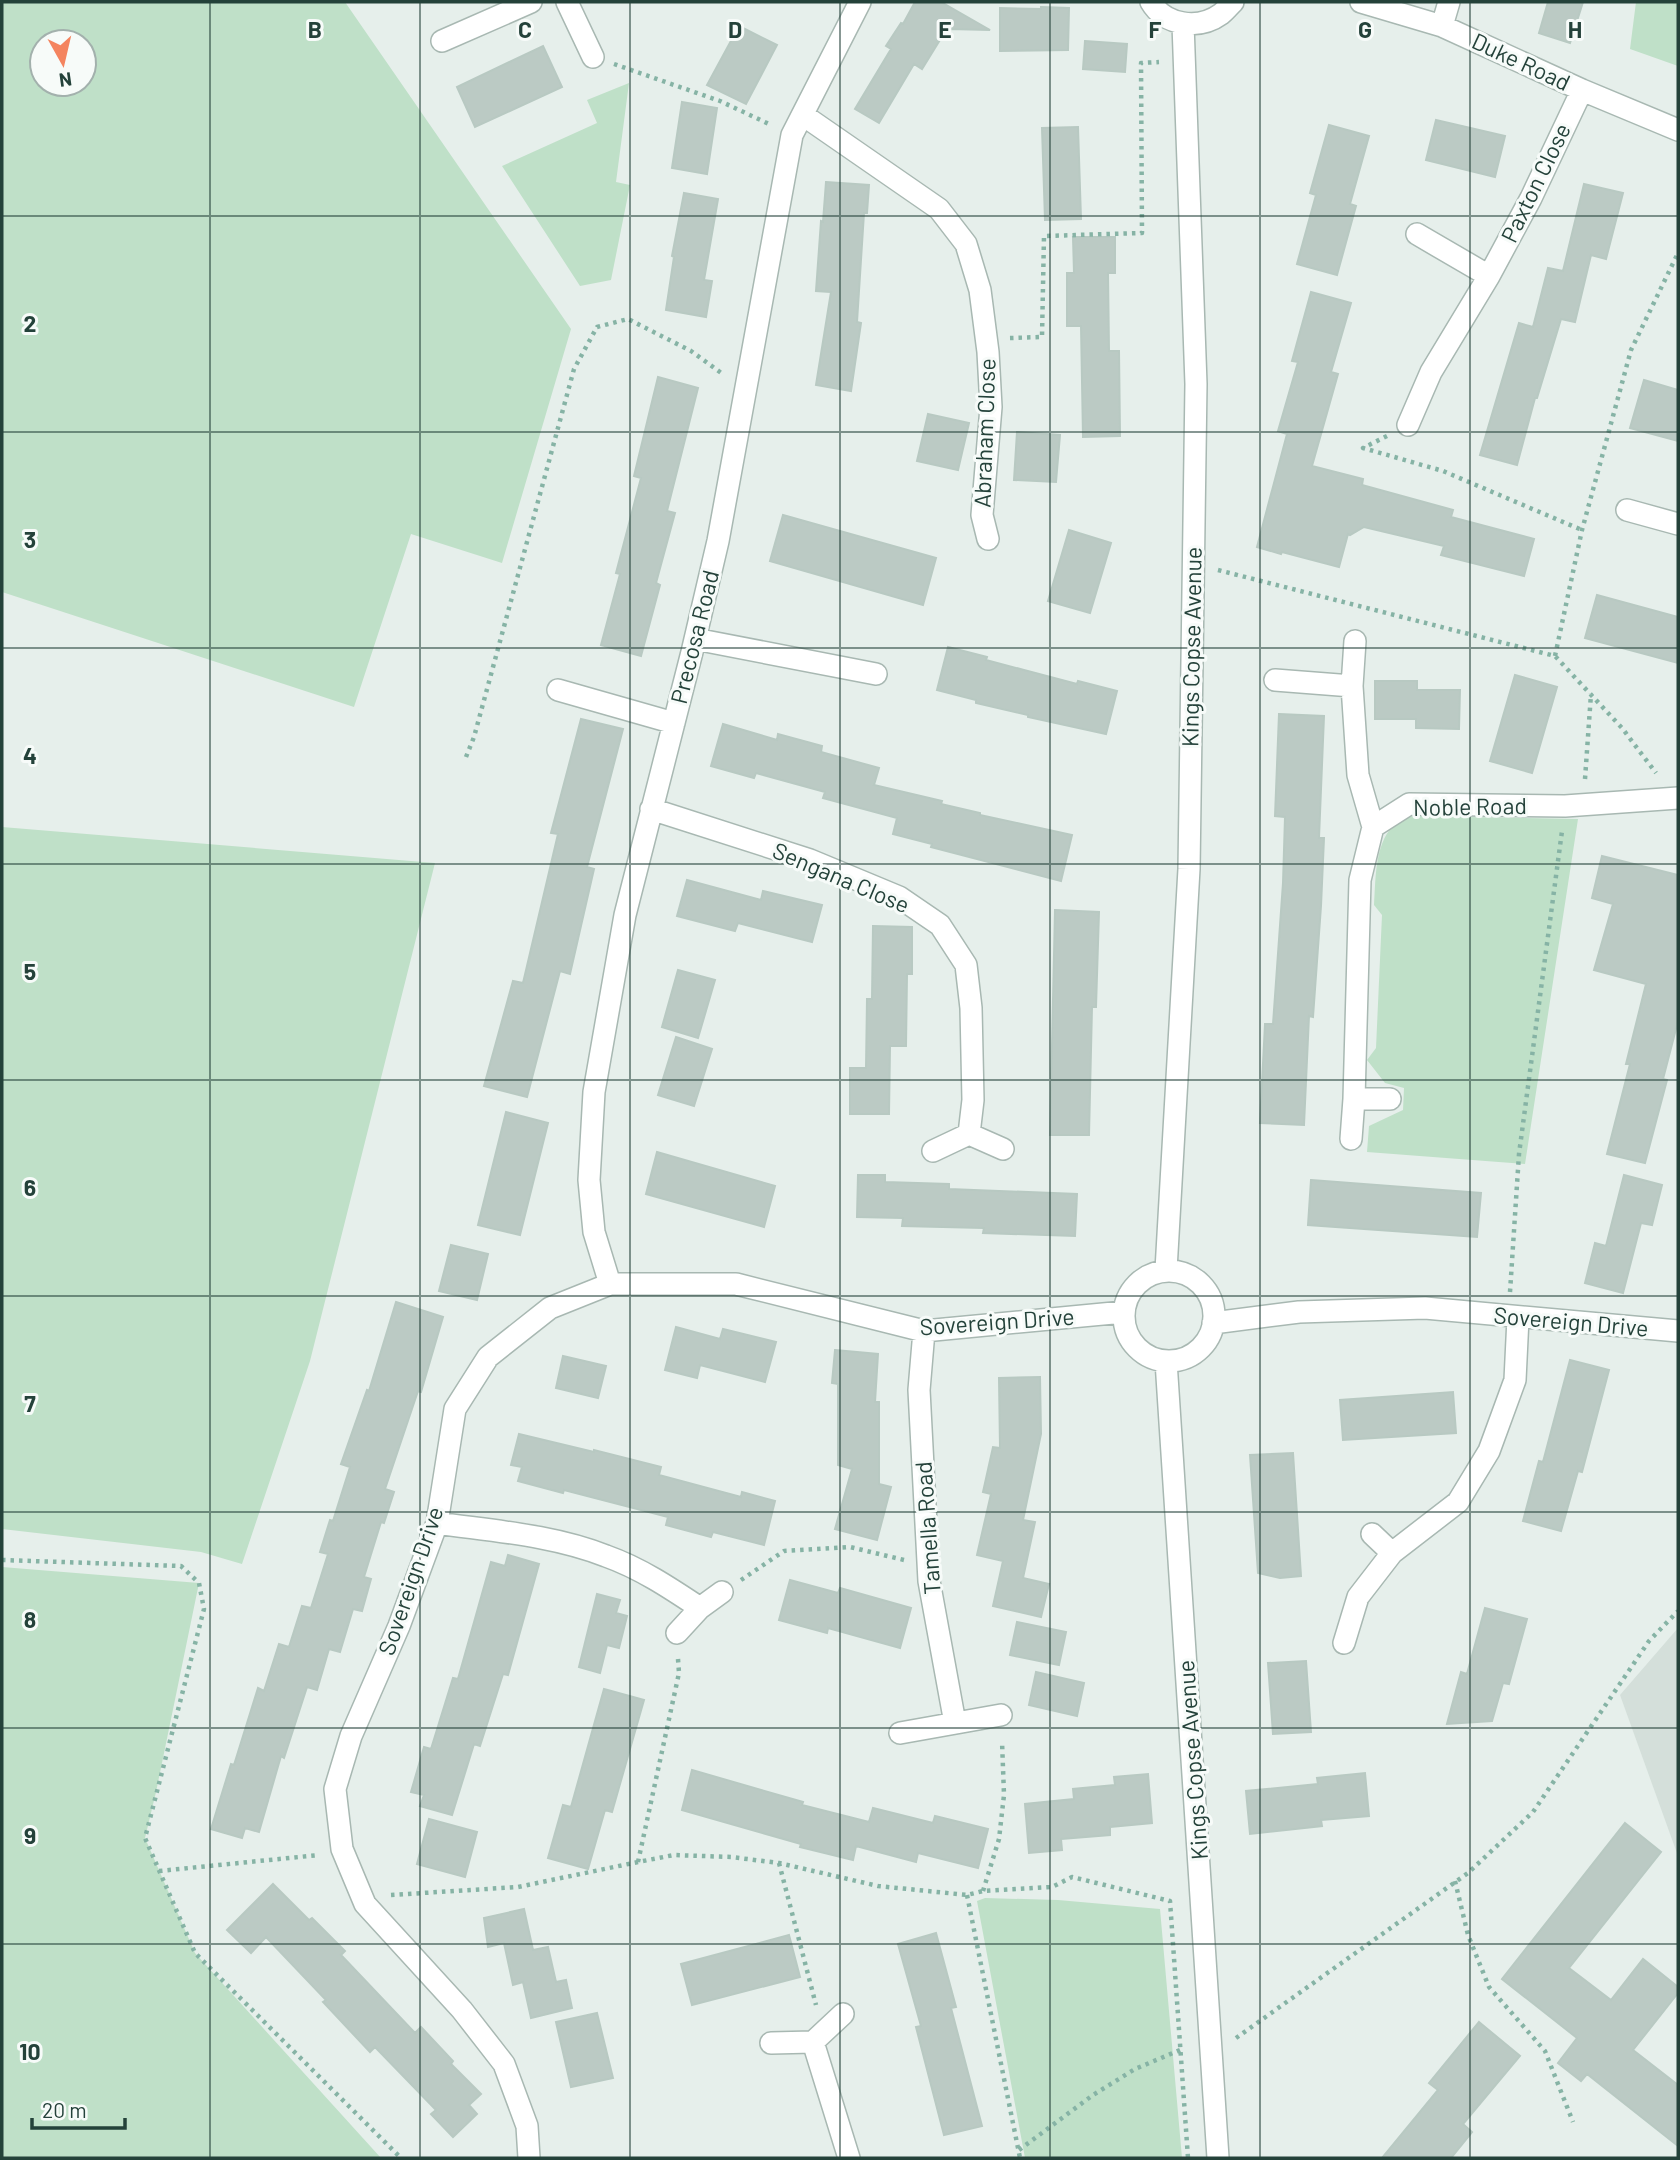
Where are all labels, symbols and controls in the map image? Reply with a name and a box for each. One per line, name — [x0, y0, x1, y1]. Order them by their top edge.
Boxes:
text: B — [308, 15, 322, 43]
text: C — [518, 15, 532, 43]
text: D — [728, 15, 742, 43]
text: E — [938, 15, 952, 43]
text: F — [1149, 15, 1162, 43]
text: G — [1358, 15, 1372, 43]
text: H — [1568, 15, 1582, 43]
street label: Duke Road — [1468, 26, 1575, 96]
north arrow — [28, 28, 98, 98]
text: N — [58, 68, 73, 93]
street label: Paxton Close — [1494, 118, 1576, 247]
text: 2 — [24, 309, 36, 337]
street label: Abraham Close — [967, 358, 1001, 508]
text: 3 — [24, 525, 36, 553]
street label: Kings Copse Avenue — [1175, 547, 1207, 747]
street label: Precosa Road — [664, 567, 724, 707]
text: 4 — [23, 741, 37, 769]
street label: Noble Road — [1413, 791, 1527, 821]
street label: Sengana Close — [769, 836, 914, 918]
text: 5 — [24, 957, 36, 985]
text: 6 — [24, 1173, 36, 1201]
street label: Sovereign Drive — [1493, 1300, 1650, 1342]
street label: Sovereign Drive — [919, 1302, 1075, 1340]
text: 7 — [24, 1389, 36, 1417]
street label: Tamella Road — [908, 1461, 946, 1596]
street label: Sovereign Drive — [372, 1503, 449, 1659]
text: 8 — [24, 1605, 36, 1633]
street label: Kings Copse Avenue — [1171, 1659, 1213, 1861]
text: 9 — [24, 1821, 36, 1849]
text: 10 — [19, 2037, 41, 2065]
scale bar — [32, 2086, 124, 2130]
text: 20 m — [42, 2097, 87, 2122]

